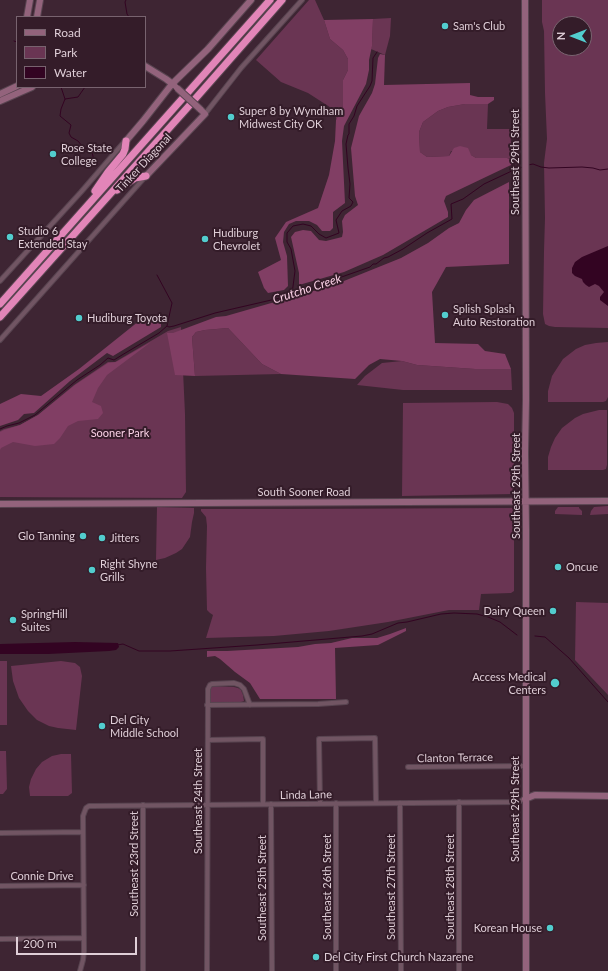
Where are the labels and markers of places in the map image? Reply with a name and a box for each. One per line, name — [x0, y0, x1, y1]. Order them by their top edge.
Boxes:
place label: Sam's Club — [453, 19, 505, 33]
marker: Sam's Club — [440, 21, 450, 31]
place label: Super 8 by Wyndham Midwest City OK — [239, 104, 343, 130]
marker: Super 8 by Wyndham Midwest City OK — [226, 112, 236, 122]
place label: Rose State College — [61, 141, 112, 167]
marker: Rose State College — [48, 149, 58, 159]
place label: Studio 6 Extended Stay — [18, 224, 87, 250]
place label: Hudiburg Chevrolet — [213, 226, 260, 252]
marker: Studio 6 Extended Stay — [5, 232, 15, 242]
marker: Hudiburg Chevrolet — [200, 234, 210, 244]
place label: Splish Splash Auto Restoration — [453, 302, 535, 328]
marker: Splish Splash Auto Restoration — [440, 310, 450, 320]
place label: Hudiburg Toyota — [87, 311, 167, 325]
marker: Hudiburg Toyota — [74, 313, 84, 323]
place label: Glo Tanning — [18, 529, 75, 543]
marker: Glo Tanning — [78, 531, 88, 541]
place label: Jitters — [110, 531, 139, 545]
marker: Jitters — [97, 533, 107, 543]
place label: Right Shyne Grills — [100, 557, 157, 583]
place label: Oncue — [566, 560, 598, 574]
marker: Oncue — [553, 562, 563, 572]
marker: Right Shyne Grills — [87, 565, 97, 575]
place label: Dairy Queen — [484, 604, 545, 618]
marker: Dairy Queen — [548, 606, 558, 616]
place label: SpringHill Suites — [21, 607, 68, 633]
marker: SpringHill Suites — [8, 615, 18, 625]
place label: Access Medical Centers — [472, 670, 546, 696]
marker: Access Medical Centers — [549, 677, 561, 689]
place label: Del City Middle School — [110, 713, 179, 739]
marker: Del City Middle School — [97, 721, 107, 731]
place label: Korean House — [474, 921, 542, 935]
marker: Korean House — [545, 923, 555, 933]
place label: Del City First Church Nazarene — [324, 950, 474, 964]
marker: Del City First Church Nazarene — [311, 952, 321, 962]

